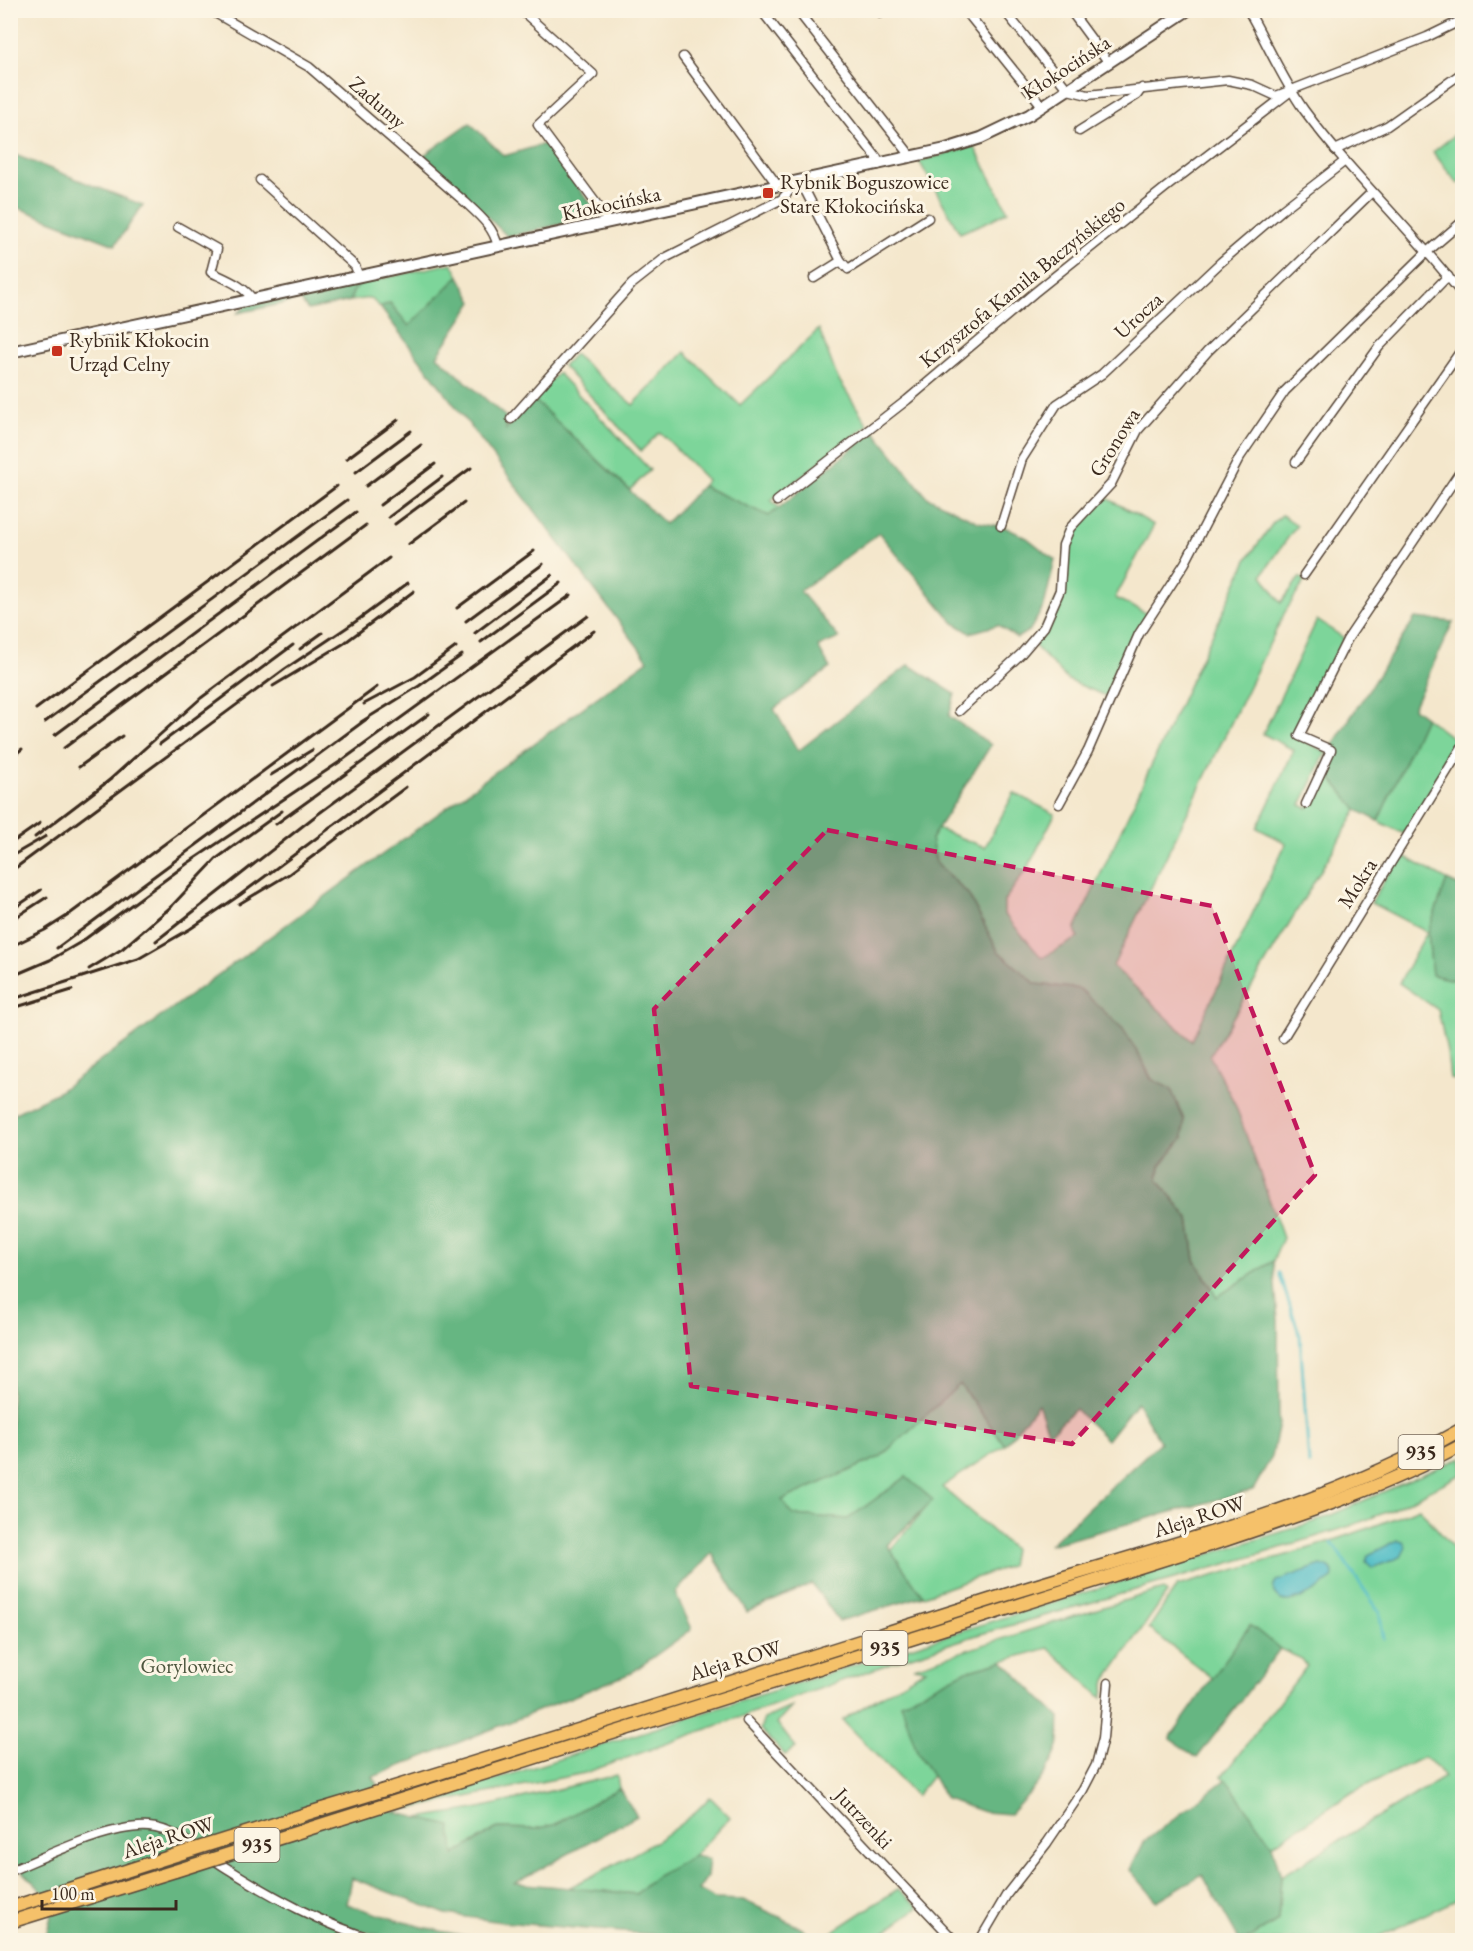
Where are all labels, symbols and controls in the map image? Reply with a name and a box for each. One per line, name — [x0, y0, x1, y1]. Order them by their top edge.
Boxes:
street label: Kłokocińska — [1017, 28, 1116, 106]
street label: Zadumy — [344, 70, 413, 135]
place label: Rybnik Boguszowice Stare Kłokocińska — [780, 168, 949, 219]
street label: Kłokocińska — [559, 179, 663, 227]
marker: Rybnik Boguszowice Stare Kłokocińska — [761, 186, 775, 200]
street label: Krzysztofa Kamila Baczyńskiego — [914, 191, 1130, 373]
street label: Urocza — [1108, 285, 1169, 344]
place label: Rybnik Kłokocin Urząd Celny — [69, 326, 210, 377]
marker: Rybnik Kłokocin Urząd Celny — [50, 344, 64, 358]
street label: Gronowa — [1082, 402, 1146, 482]
street label: Mokra — [1331, 852, 1383, 913]
road number: 935 — [1398, 1435, 1444, 1469]
street label: Aleja ROW — [1149, 1488, 1249, 1544]
road number: 935 — [862, 1631, 908, 1665]
street label: Aleja ROW — [685, 1633, 785, 1687]
park label: Gorylowiec — [140, 1652, 234, 1679]
street label: Jutrzenki — [828, 1780, 899, 1854]
street label: Aleja ROW — [118, 1809, 218, 1865]
road number: 935 — [234, 1828, 280, 1862]
scale bar — [42, 1873, 176, 1911]
text: 100 m — [51, 1882, 95, 1905]

